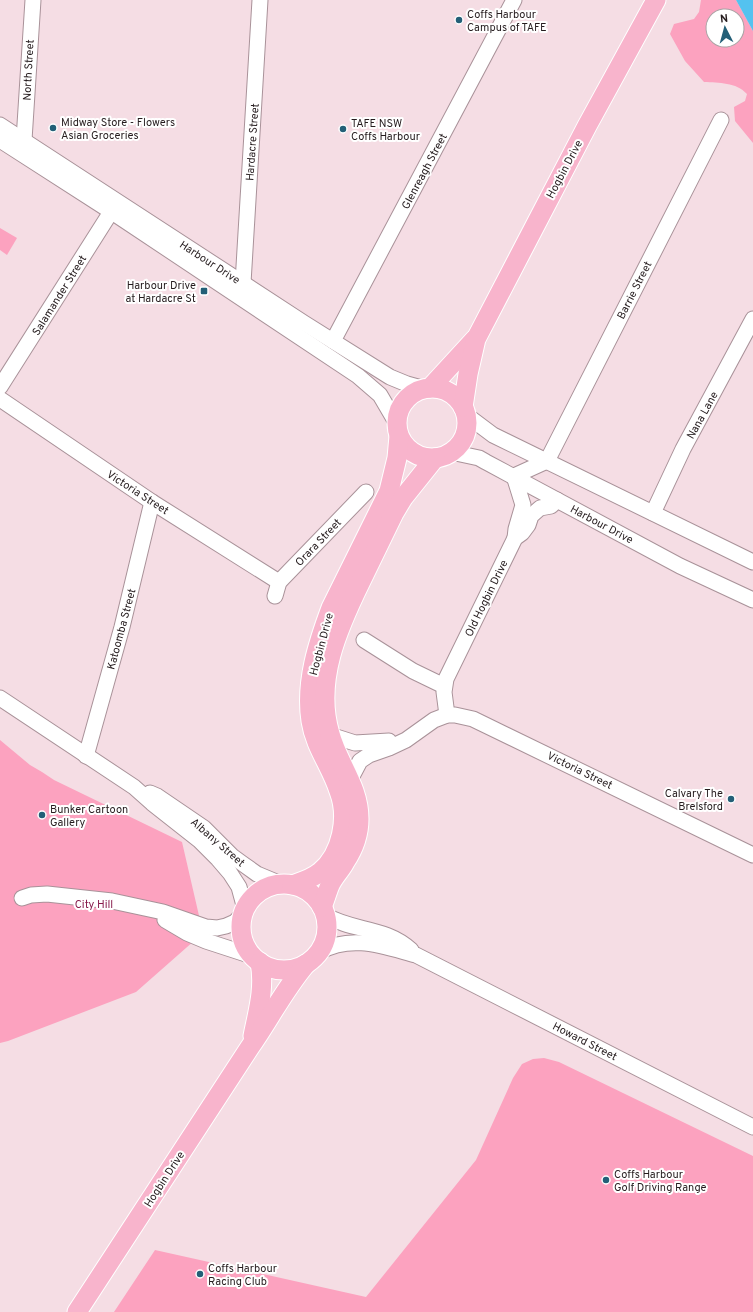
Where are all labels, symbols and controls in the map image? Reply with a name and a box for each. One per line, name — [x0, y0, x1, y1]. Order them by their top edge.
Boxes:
place label: Coffs Harbour Campus of TAFE — [467, 8, 547, 35]
north arrow — [705, 8, 745, 48]
text: N — [719, 12, 729, 26]
marker: Coffs Harbour Campus of TAFE — [454, 15, 464, 25]
street label: North Street — [20, 39, 38, 101]
street label: Hardacre Street — [243, 103, 263, 181]
place label: Midway Store - Flowers Asian Groceries — [61, 116, 175, 143]
place label: TAFE NSW Coffs Harbour — [351, 117, 421, 144]
marker: Midway Store - Flowers Asian Groceries — [48, 123, 58, 133]
marker: TAFE NSW Coffs Harbour — [338, 124, 348, 134]
street label: Glenreagh Street — [399, 131, 451, 212]
street label: Hogbin Drive — [544, 138, 586, 201]
street label: Harbour Drive — [177, 238, 242, 288]
street label: Salamander Street — [29, 253, 90, 338]
street label: Barrie Street — [614, 259, 655, 322]
place label: Harbour Drive at Hardacre St — [126, 279, 196, 306]
marker: Harbour Drive at Hardacre St — [199, 286, 209, 296]
street label: Nana Lane — [684, 389, 722, 442]
street label: Victoria Street — [104, 468, 171, 518]
street label: Harbour Drive — [568, 502, 635, 547]
street label: Orara Street — [293, 516, 345, 569]
street label: Old Hogbin Drive — [462, 558, 512, 639]
street label: Katoomba Street — [104, 587, 140, 671]
street label: Hogbin Drive — [307, 611, 337, 677]
street label: Victoria Street — [545, 749, 615, 793]
place label: Calvary The Brelsford — [665, 787, 723, 814]
marker: Calvary The Brelsford — [726, 794, 736, 804]
place label: Bunker Cartoon Gallery — [50, 803, 128, 830]
marker: Bunker Cartoon Gallery — [37, 810, 47, 820]
street label: Albany Street — [187, 815, 247, 870]
park label: City Hill — [75, 898, 113, 912]
street label: Howard Street — [550, 1020, 619, 1064]
street label: Hogbin Drive — [142, 1149, 188, 1210]
place label: Coffs Harbour Golf Driving Range — [614, 1168, 707, 1195]
marker: Coffs Harbour Golf Driving Range — [601, 1175, 611, 1185]
place label: Coffs Harbour Racing Club — [208, 1262, 278, 1289]
marker: Coffs Harbour Racing Club — [195, 1269, 205, 1279]

